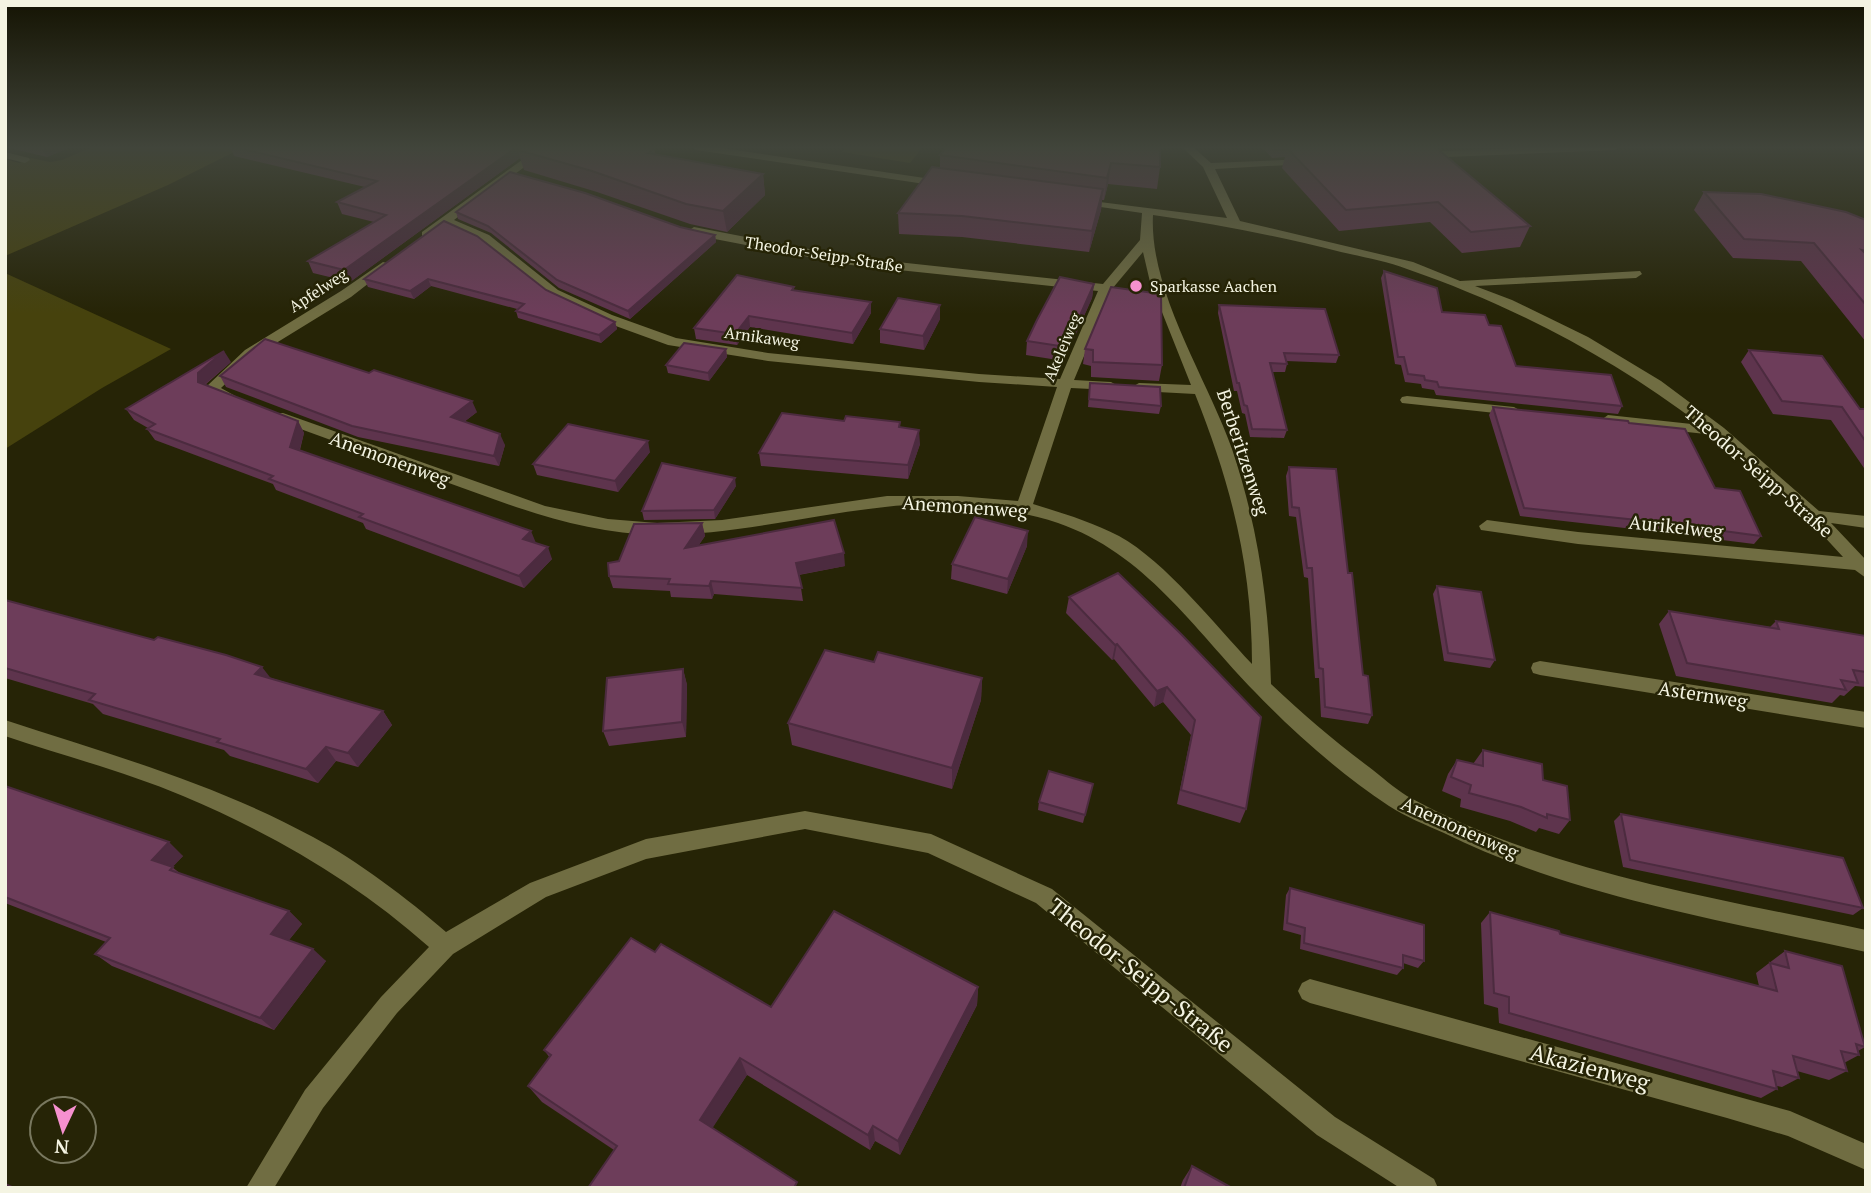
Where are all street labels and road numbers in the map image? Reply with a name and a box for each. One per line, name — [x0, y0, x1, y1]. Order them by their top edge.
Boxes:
street label: Theodor-Seipp-Straße — [743, 231, 905, 277]
street label: Apfelweg — [284, 262, 352, 317]
street label: Akeleiweg — [1038, 309, 1087, 385]
street label: Arnikaweg — [723, 321, 802, 353]
street label: Berberitzenweg — [1212, 386, 1277, 519]
street label: Theodor-Seipp-Straße — [1679, 399, 1839, 543]
street label: Anemonenweg — [327, 425, 454, 492]
street label: Anemonenweg — [901, 489, 1030, 523]
street label: Aurikelweg — [1628, 509, 1725, 543]
street label: Asternweg — [1657, 675, 1750, 714]
street label: Anemonenweg — [1397, 790, 1524, 864]
street label: Theodor-Seipp-Straße — [1042, 891, 1240, 1059]
street label: Akazienweg — [1527, 1036, 1654, 1098]

